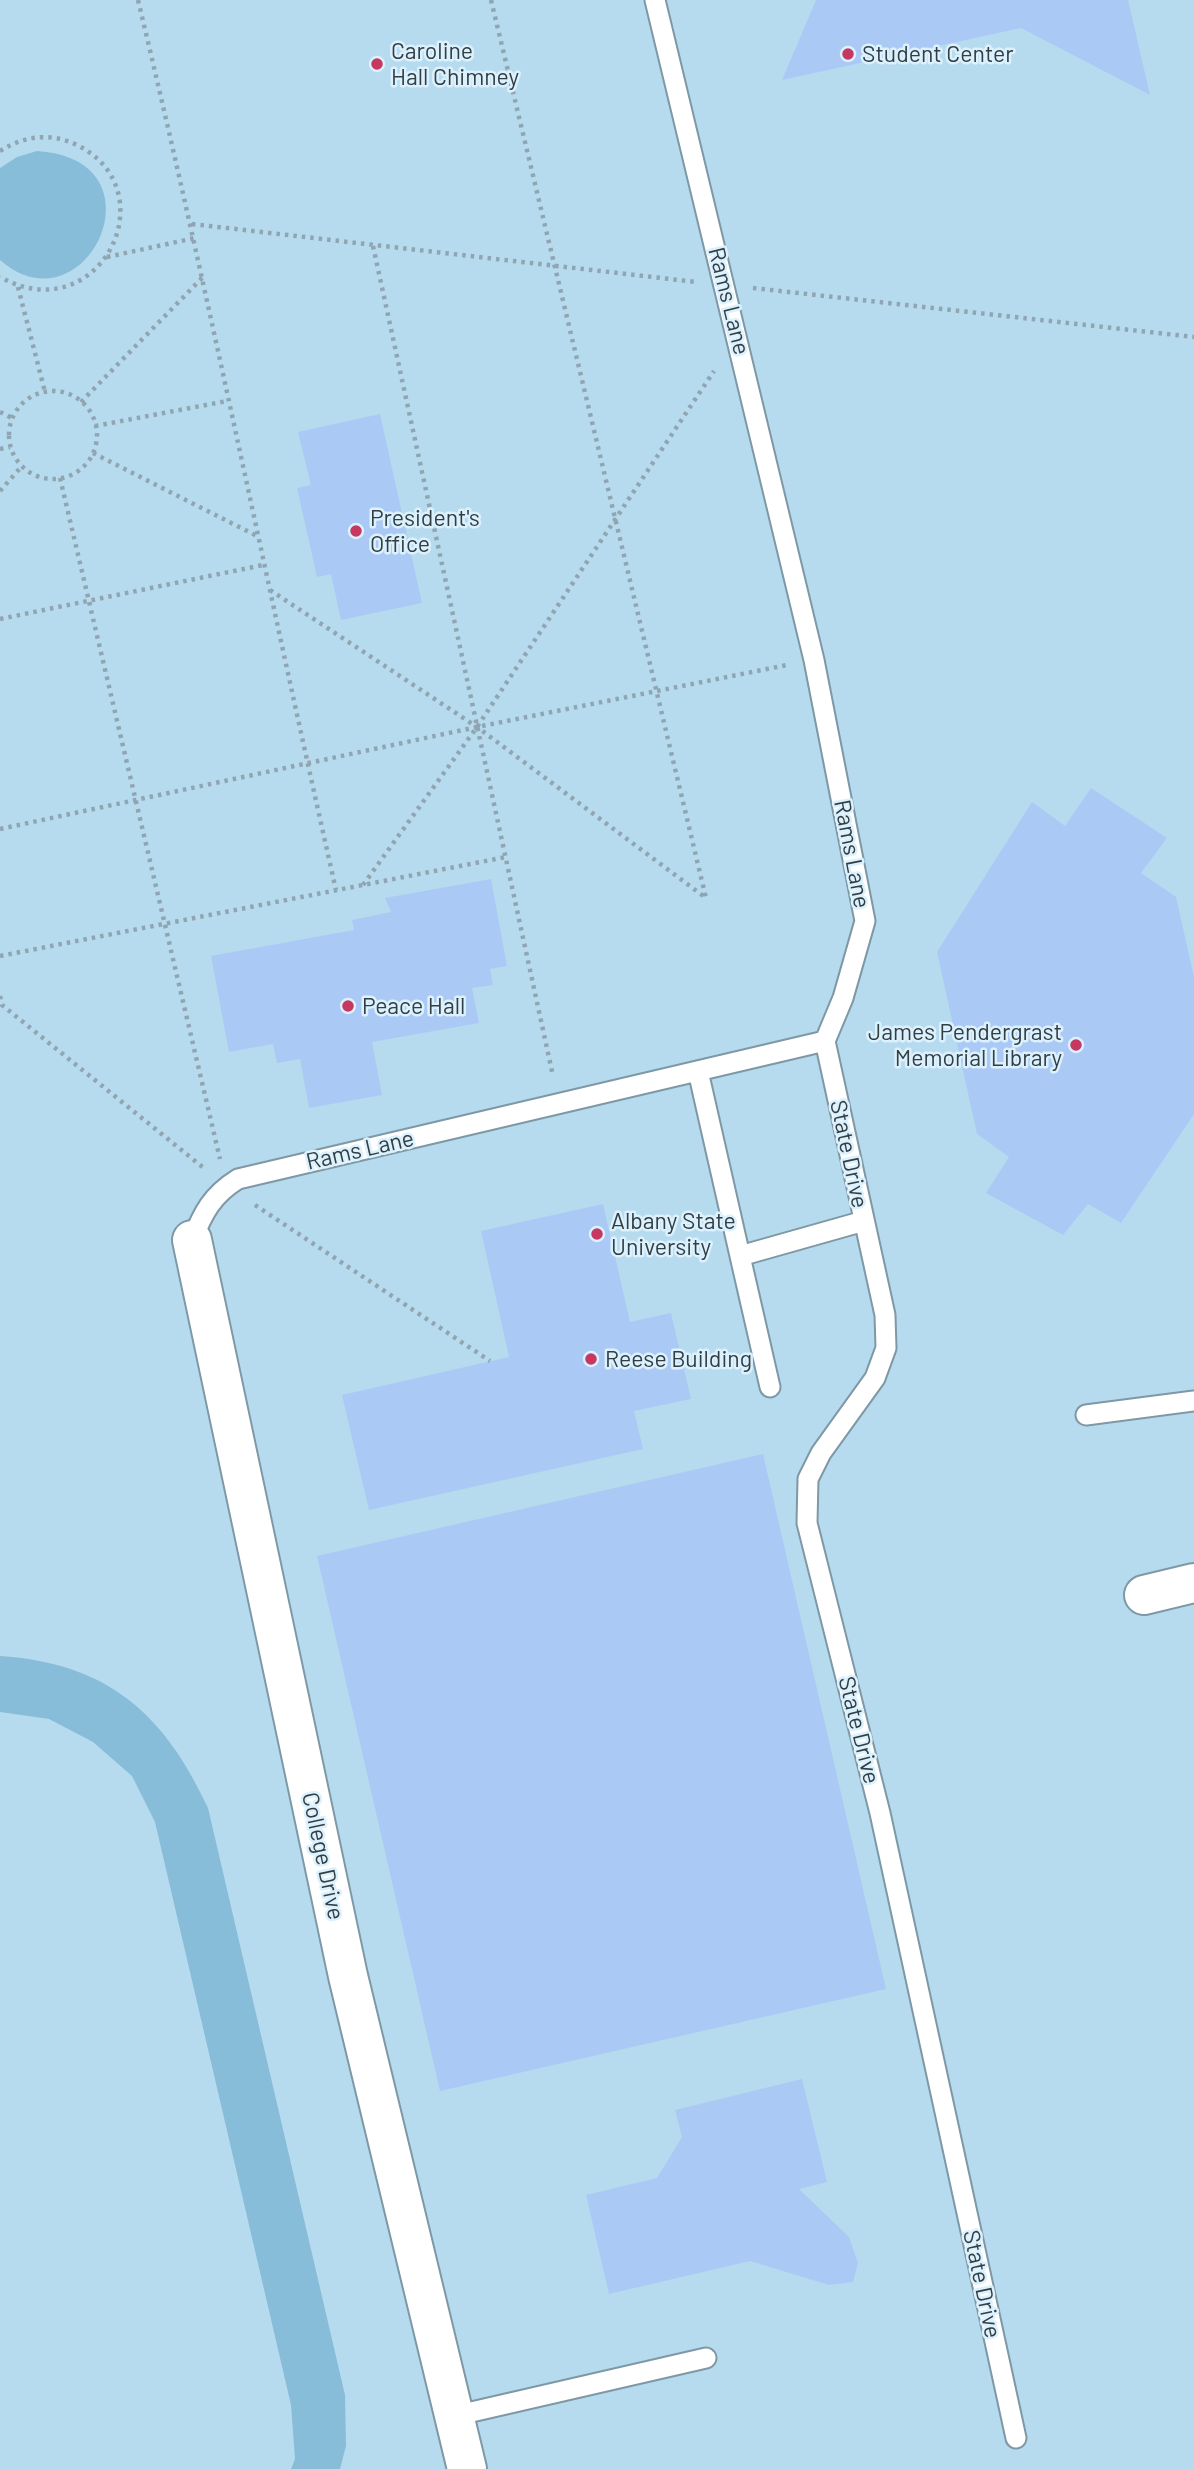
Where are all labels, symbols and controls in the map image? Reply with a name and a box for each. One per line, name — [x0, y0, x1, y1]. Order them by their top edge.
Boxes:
place label: Caroline Hall Chimney — [391, 37, 519, 91]
place label: Student Center — [862, 40, 1014, 68]
marker: Student Center — [840, 46, 856, 62]
marker: Caroline Hall Chimney — [369, 56, 385, 72]
street label: Rams Lane — [702, 244, 756, 358]
place label: President's Office — [370, 504, 480, 558]
marker: President's Office — [348, 523, 364, 539]
street label: Rams Lane — [828, 797, 876, 911]
place label: Peace Hall — [362, 992, 465, 1020]
marker: Peace Hall — [340, 998, 356, 1014]
place label: James Pendergrast Memorial Library — [868, 1018, 1062, 1072]
marker: James Pendergrast Memorial Library — [1068, 1037, 1084, 1053]
street label: State Drive — [824, 1098, 874, 1210]
street label: Rams Lane — [303, 1124, 417, 1176]
place label: Albany State University — [611, 1207, 736, 1261]
marker: Albany State University — [589, 1226, 605, 1242]
place label: Reese Building — [605, 1345, 752, 1373]
marker: Reese Building — [583, 1351, 599, 1367]
street label: State Drive — [832, 1673, 886, 1787]
street label: College Drive — [296, 1790, 350, 1922]
street label: State Drive — [957, 2228, 1007, 2340]

